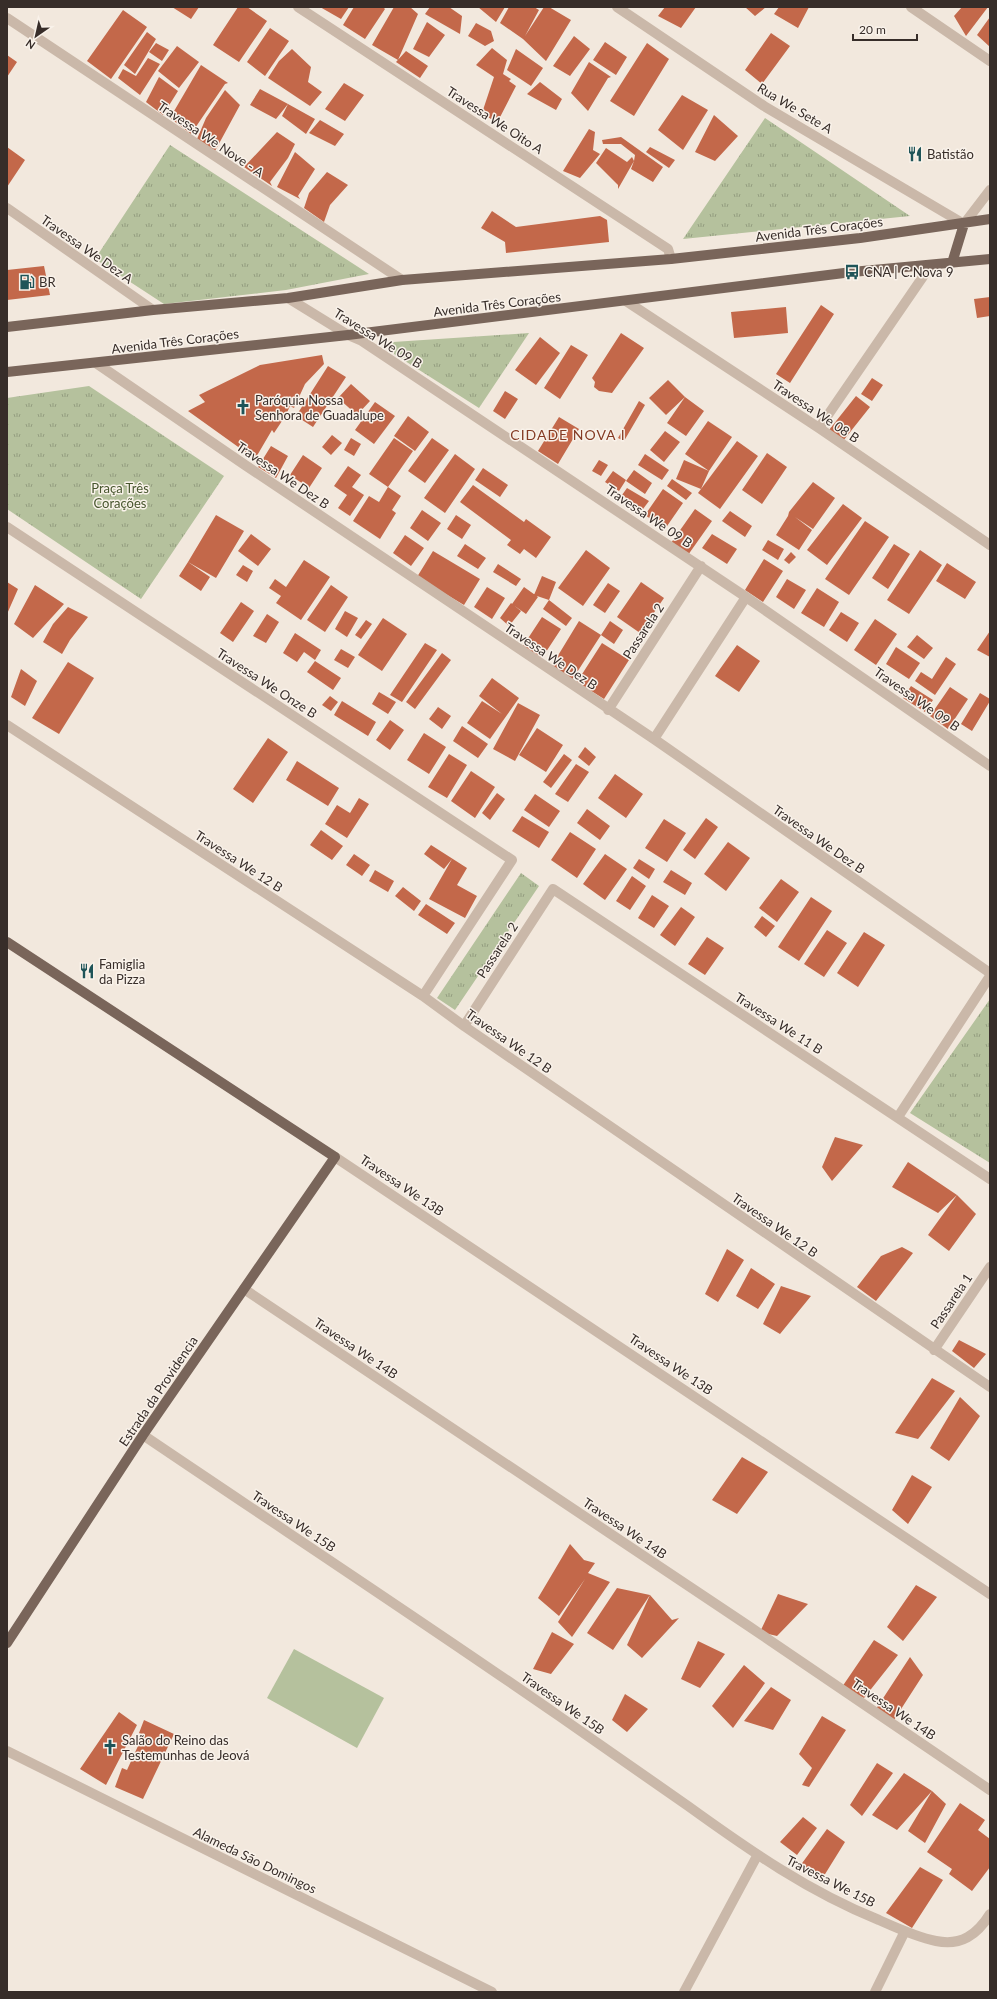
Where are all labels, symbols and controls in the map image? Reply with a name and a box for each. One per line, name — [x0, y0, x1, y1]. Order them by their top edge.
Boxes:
north arrow — [16, 16, 56, 56]
scale bar — [853, 16, 917, 42]
text: 20 m — [859, 22, 886, 37]
text: N — [23, 37, 37, 52]
street label: Rua We Sete A — [755, 79, 836, 137]
street label: Travessa We Oito A — [444, 83, 546, 157]
street label: Travessa We Nove - A — [155, 98, 267, 181]
restaurant icon: Batistão — [906, 145, 924, 163]
place label: Batistão — [927, 146, 974, 162]
street label: Travessa We Dez A — [38, 211, 136, 287]
street label: Avenida Três Corações — [754, 213, 884, 245]
bus stop icon: CNA | C.Nova 9 — [843, 263, 861, 281]
place label: CNA | C.Nova 9 — [864, 264, 953, 280]
fuel station icon: BR — [18, 273, 36, 291]
place label: BR — [39, 274, 56, 290]
street label: Avenida Três Corações — [432, 288, 562, 320]
street label: Travessa We 09 B — [331, 304, 425, 372]
street label: Avenida Três Corações — [110, 325, 240, 357]
street label: Travessa We 08 B — [770, 376, 862, 446]
place label: Paróquia Nossa Senhora de Guadalupe — [255, 392, 384, 423]
church icon: Paróquia Nossa Senhora de Guadalupe — [234, 398, 252, 416]
district label: CIDADE NOVA I — [510, 426, 626, 443]
street label: Travessa We Dez B — [233, 438, 333, 512]
park label: Praça Três Corações — [91, 480, 149, 511]
street label: Travessa We 09 B — [603, 481, 695, 551]
street label: Passarela 2 — [619, 600, 667, 662]
street label: Travessa We Dez B — [501, 619, 601, 693]
street label: Travessa We Onze B — [214, 645, 320, 721]
street label: Travessa We 09 B — [871, 663, 963, 735]
street label: Travessa We Dez B — [770, 801, 868, 877]
street label: Travessa We 12 B — [192, 827, 286, 895]
street label: Passarela 2 — [473, 919, 521, 981]
place label: Famiglia da Pizza — [99, 956, 145, 987]
restaurant icon: Famiglia da Pizza — [78, 962, 96, 980]
street label: Travessa We 11 B — [732, 989, 826, 1057]
street label: Travessa We 12 B — [463, 1005, 555, 1077]
street label: Travessa We 13B — [357, 1151, 447, 1219]
street label: Travessa We 12 B — [729, 1189, 821, 1261]
street label: Passarela 1 — [927, 1270, 975, 1332]
street label: Travessa We 14B — [311, 1314, 401, 1382]
street label: Travessa We 13B — [626, 1330, 716, 1398]
street label: Estrada da Providencia — [115, 1333, 201, 1449]
street label: Travessa We 15B — [249, 1487, 339, 1555]
street label: Travessa We 14B — [580, 1494, 670, 1562]
street label: Travessa We 15B — [518, 1668, 608, 1738]
street label: Travessa We 14B — [849, 1675, 939, 1743]
place label: Salão do Reino das Testemunhas de Jeová — [122, 1732, 249, 1763]
church icon: Salão do Reino das Testemunhas de Jeová — [101, 1738, 119, 1756]
street label: Alameda São Domingos — [191, 1823, 319, 1897]
street label: Travessa We 15B — [784, 1852, 878, 1910]

